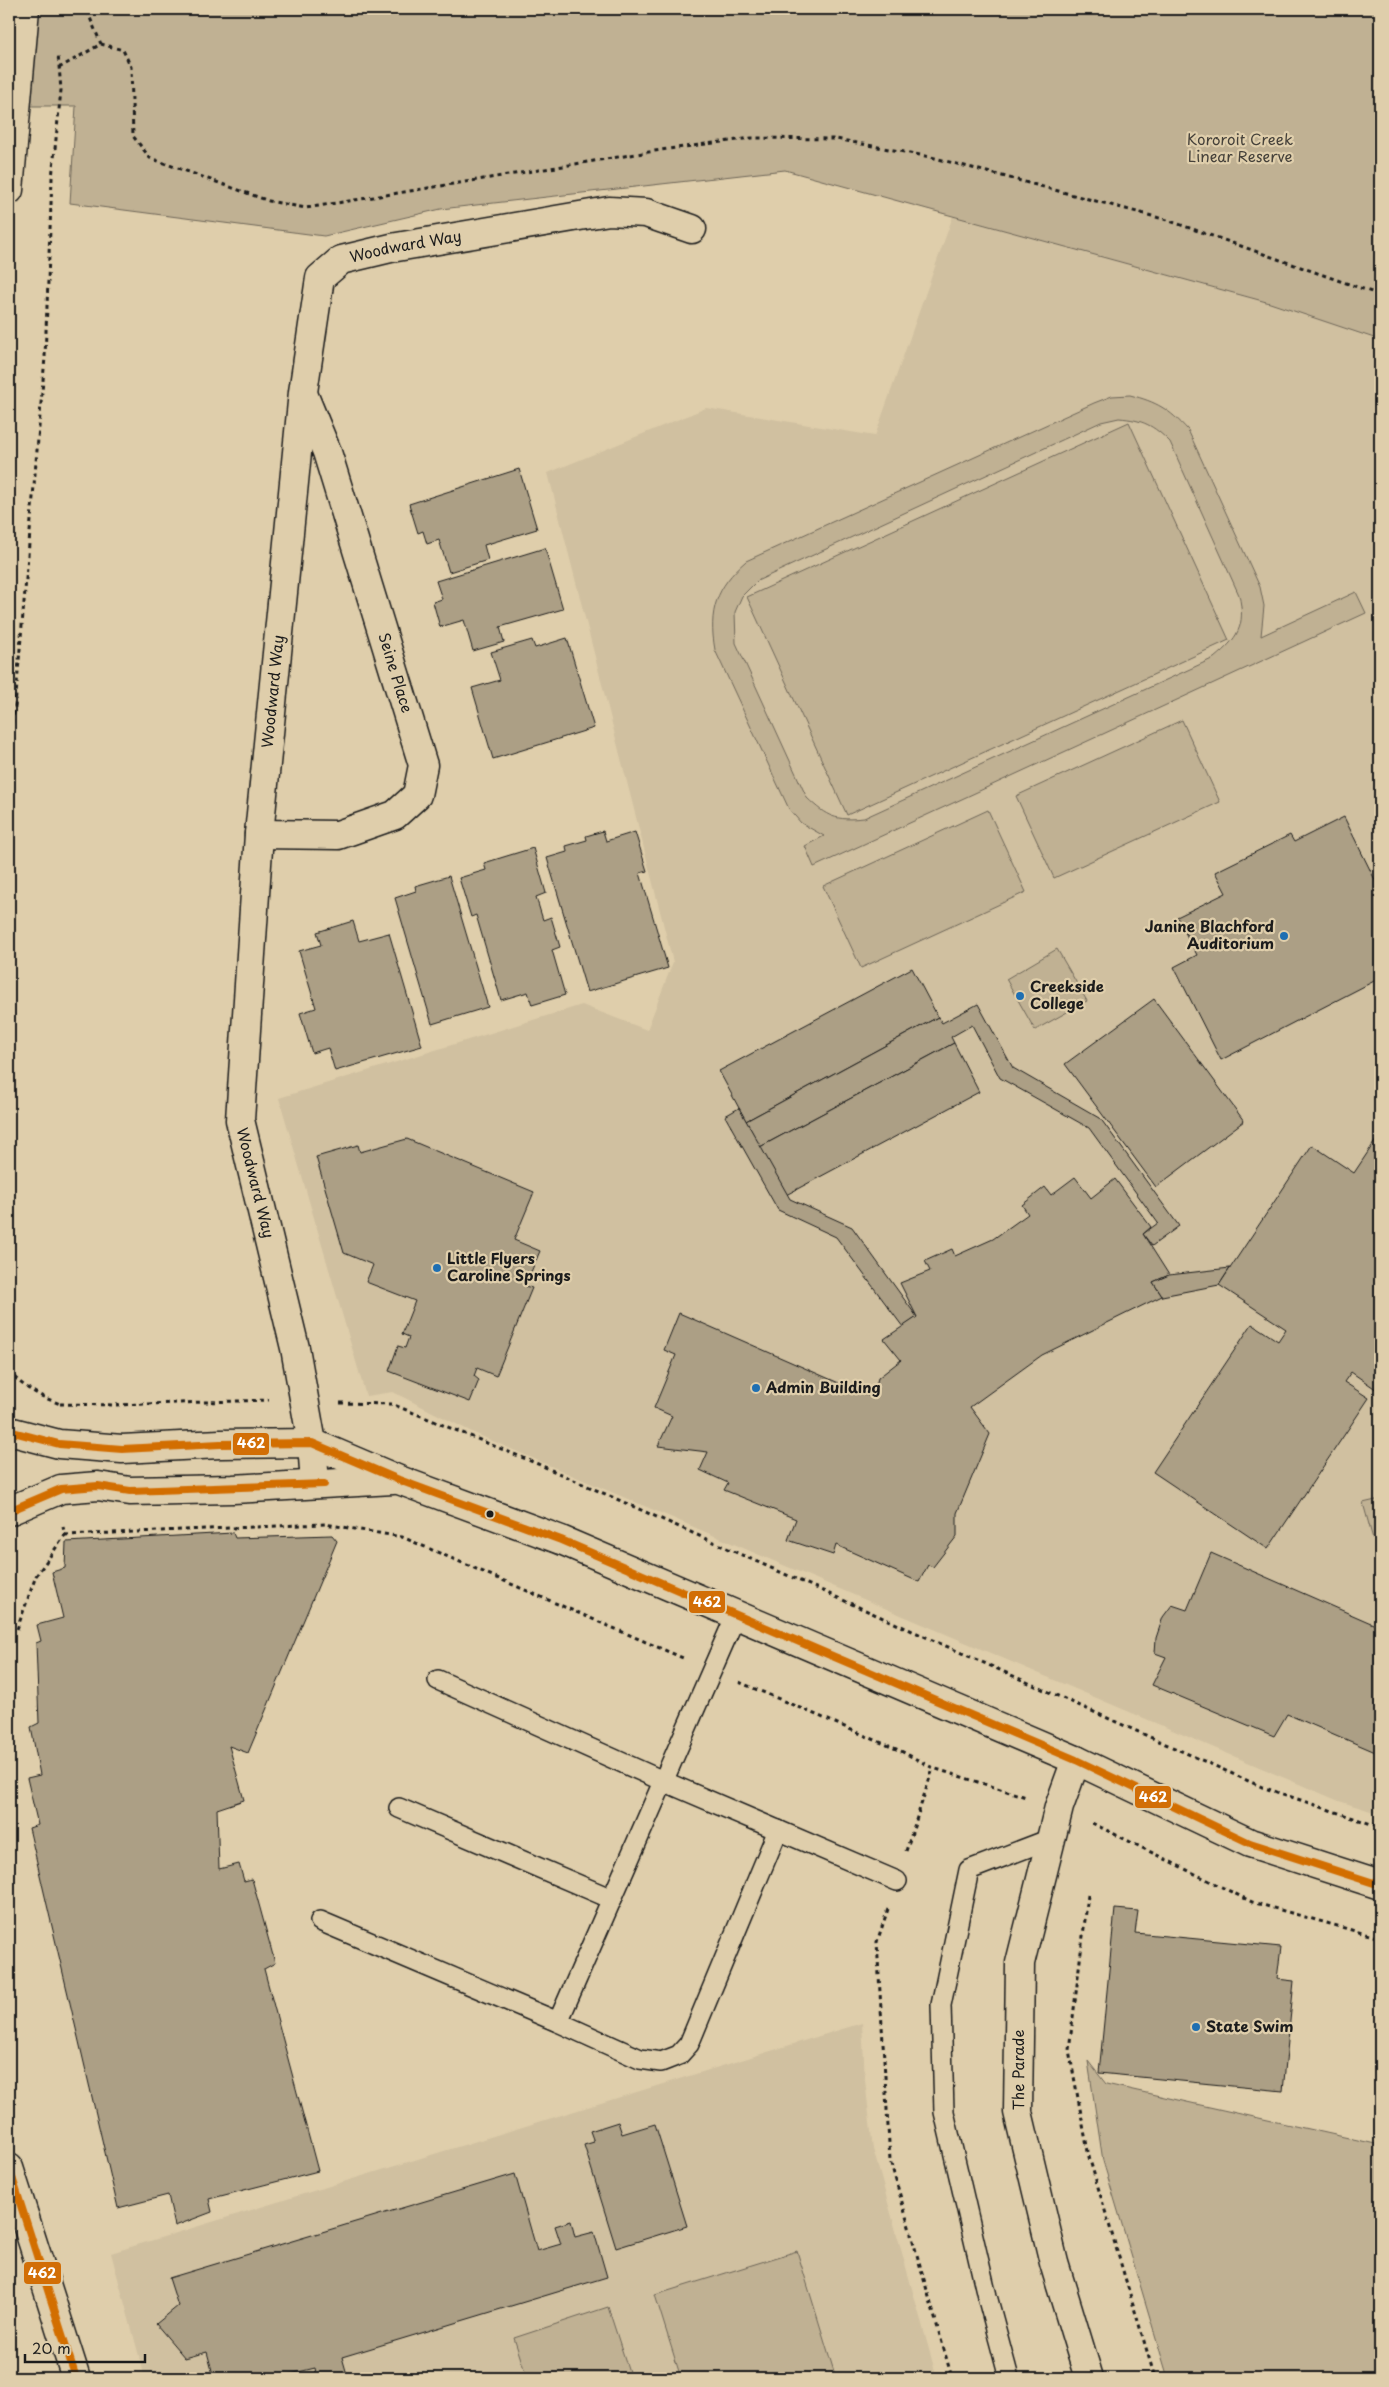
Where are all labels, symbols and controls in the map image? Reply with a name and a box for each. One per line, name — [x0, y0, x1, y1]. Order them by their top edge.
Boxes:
park label: Kororoit Creek Linear Reserve — [1187, 127, 1293, 167]
street label: Woodward Way — [347, 223, 463, 268]
street label: Seine Place — [373, 630, 419, 715]
street label: Woodward Way — [255, 634, 289, 749]
place label: Janine Blachford Auditorium — [1145, 914, 1274, 954]
marker: Janine Blachford Auditorium — [1278, 930, 1290, 942]
place label: Creekside College — [1030, 974, 1104, 1014]
marker: Creekside College — [1014, 990, 1026, 1002]
street label: Woodward Way — [232, 1125, 281, 1240]
place label: Little Flyers Caroline Springs — [447, 1246, 571, 1286]
marker: Little Flyers Caroline Springs — [431, 1262, 443, 1274]
place label: Admin Building — [765, 1375, 881, 1398]
marker: Admin Building — [750, 1382, 762, 1394]
line badge: 462 — [232, 1432, 270, 1456]
text: 462 — [237, 1432, 265, 1453]
unlabelled marker — [485, 1509, 495, 1519]
line badge: 462 — [688, 1590, 726, 1614]
text: 462 — [693, 1591, 721, 1612]
line badge: 462 — [1134, 1785, 1172, 1809]
text: 462 — [1139, 1786, 1167, 1807]
place label: State Swim — [1206, 2014, 1293, 2037]
marker: State Swim — [1190, 2021, 1202, 2033]
street label: The Parade — [1006, 2030, 1029, 2110]
line badge: 462 — [23, 2261, 62, 2285]
text: 462 — [28, 2262, 56, 2283]
scale bar — [25, 2332, 145, 2364]
text: 20 m — [32, 2336, 71, 2359]

